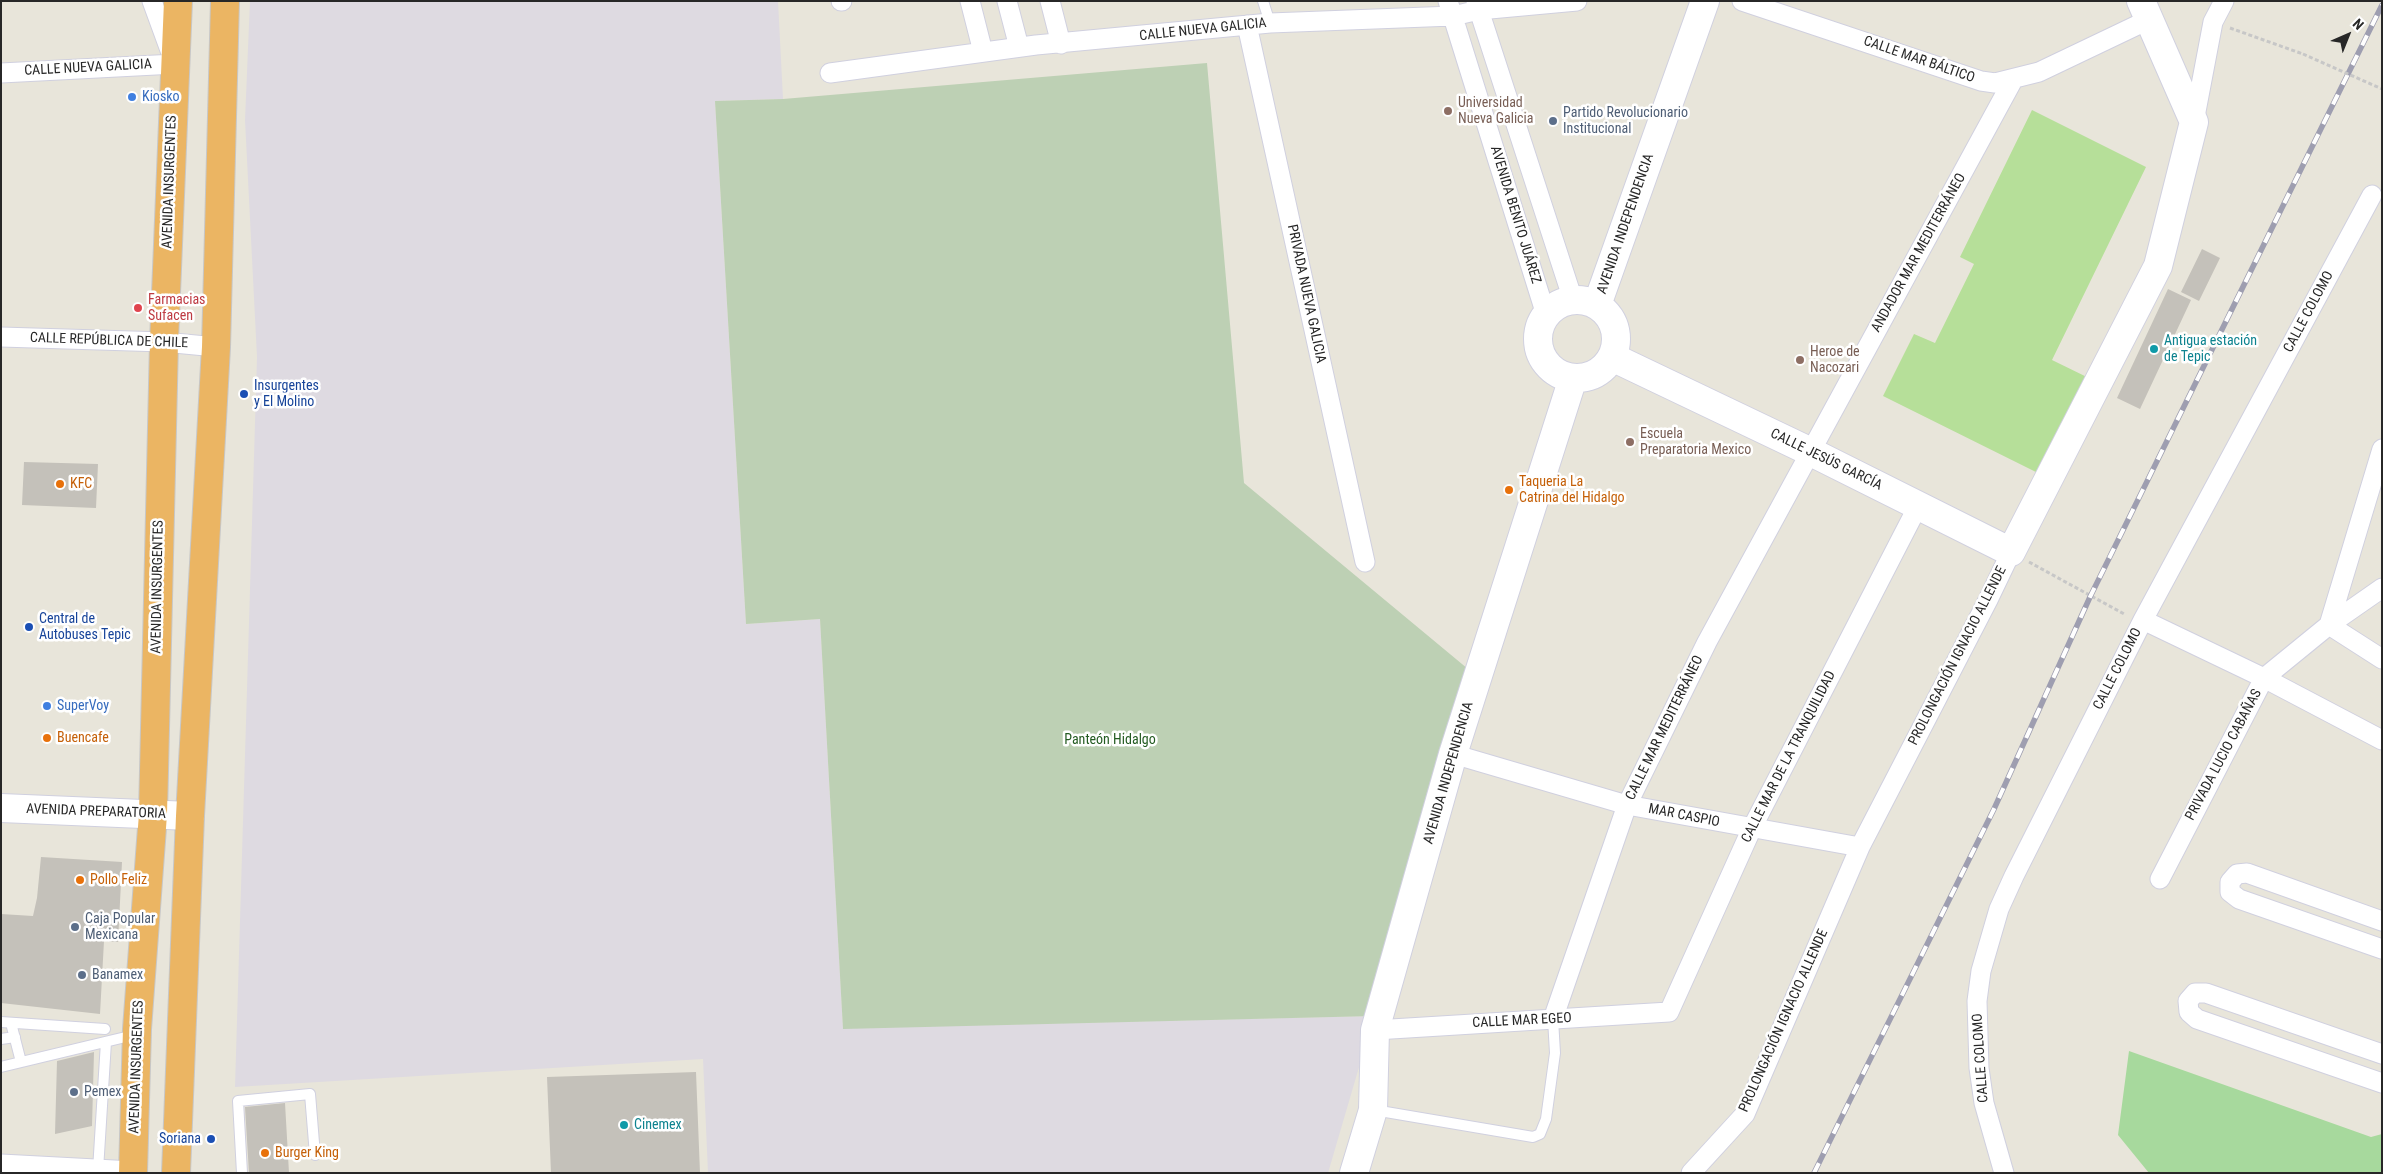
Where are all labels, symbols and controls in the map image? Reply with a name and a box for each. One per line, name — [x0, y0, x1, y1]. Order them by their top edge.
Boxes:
north arrow — [2323, 10, 2373, 60]
street label: CALLE NUEVA GALICIA — [1139, 15, 1267, 45]
text: N — [2350, 15, 2367, 33]
street label: CALLE MAR BÁLTICO — [1861, 33, 1977, 87]
street label: CALLE NUEVA GALICIA — [24, 56, 152, 80]
place label: Kiosko — [142, 89, 180, 105]
marker: Kiosko — [126, 91, 138, 103]
place label: Universidad Nueva Galicia — [1458, 95, 1534, 128]
marker: Universidad Nueva Galicia — [1442, 105, 1454, 117]
place label: Partido Revolucionario Institucional — [1563, 105, 1688, 138]
street label: AVENIDA INSURGENTES — [159, 115, 181, 249]
marker: Partido Revolucionario Institucional — [1547, 115, 1559, 127]
street label: AVENIDA BENITO JUÁREZ — [1486, 144, 1544, 286]
street label: AVENIDA INDEPENDENCIA — [1594, 152, 1658, 296]
street label: ANDADOR MAR MEDITERRÁNEO — [1868, 171, 1970, 335]
street label: PRIVADA NUEVA GALICIA — [1283, 223, 1329, 365]
street label: CALLE COLOMO — [2281, 269, 2337, 355]
place label: Farmacias Sufacen — [148, 292, 205, 324]
marker: Farmacias Sufacen — [132, 302, 144, 314]
street label: CALLE REPÚBLICA DE CHILE — [30, 330, 188, 352]
place label: Antigua estación de Tepic — [2164, 333, 2257, 366]
marker: Antigua estación de Tepic — [2148, 343, 2160, 355]
place label: Heroe de Nacozari — [1810, 344, 1860, 377]
marker: Heroe de Nacozari — [1794, 354, 1806, 366]
place label: Insurgentes y El Molino — [254, 378, 319, 411]
marker: Insurgentes y El Molino — [238, 388, 250, 400]
place label: Escuela Preparatoria Mexico — [1640, 426, 1751, 458]
street label: CALLE JESÚS GARCÍA — [1767, 426, 1885, 494]
marker: Escuela Preparatoria Mexico — [1624, 436, 1636, 448]
place label: Taqueria La Catrina del Hidalgo — [1519, 474, 1625, 507]
place label: KFC — [70, 476, 92, 492]
marker: KFC — [54, 478, 66, 490]
marker: Taqueria La Catrina del Hidalgo — [1503, 484, 1515, 496]
street label: AVENIDA INSURGENTES — [148, 520, 168, 654]
street label: PROLONGACIÓN IGNACIO ALLENDE — [1905, 564, 2011, 748]
place label: Central de Autobuses Tepic — [39, 611, 131, 644]
marker: Central de Autobuses Tepic — [23, 621, 35, 633]
street label: CALLE COLOMO — [2090, 625, 2146, 713]
street label: CALLE MAR MEDITERRÁNEO — [1623, 653, 1707, 803]
street label: CALLE MAR DE LA TRANQUILIDAD — [1738, 668, 1840, 846]
street label: PRIVADA LUCIO CABAÑAS — [2182, 686, 2266, 824]
place label: SuperVoy — [57, 698, 109, 714]
marker: SuperVoy — [41, 700, 53, 712]
street label: AVENIDA INDEPENDENCIA — [1421, 700, 1477, 846]
place label: Buencafe — [57, 730, 109, 746]
marker: Buencafe — [41, 732, 53, 744]
park label: Panteón Hidalgo — [1064, 732, 1156, 748]
street label: AVENIDA PREPARATORIA — [26, 801, 166, 823]
street label: MAR CASPIO — [1647, 801, 1721, 831]
place label: Pollo Feliz — [90, 872, 147, 888]
marker: Pollo Feliz — [74, 874, 86, 886]
place label: Caja Popular Mexicana — [85, 911, 155, 944]
marker: Caja Popular Mexicana — [69, 921, 81, 933]
street label: PROLONGACIÓN IGNACIO ALLENDE — [1736, 927, 1832, 1115]
place label: Banamex — [92, 967, 143, 983]
marker: Banamex — [76, 969, 88, 981]
street label: AVENIDA INSURGENTES — [126, 1000, 148, 1134]
street label: CALLE MAR EGEO — [1472, 1010, 1572, 1032]
street label: CALLE COLOMO — [1969, 1013, 1993, 1103]
place label: Pemex — [84, 1084, 121, 1100]
marker: Pemex — [68, 1086, 80, 1098]
place label: Cinemex — [634, 1117, 682, 1133]
marker: Cinemex — [618, 1119, 630, 1131]
place label: Soriana — [159, 1131, 201, 1147]
marker: Soriana — [205, 1133, 217, 1145]
place label: Burger King — [275, 1145, 339, 1161]
marker: Burger King — [259, 1147, 271, 1159]

